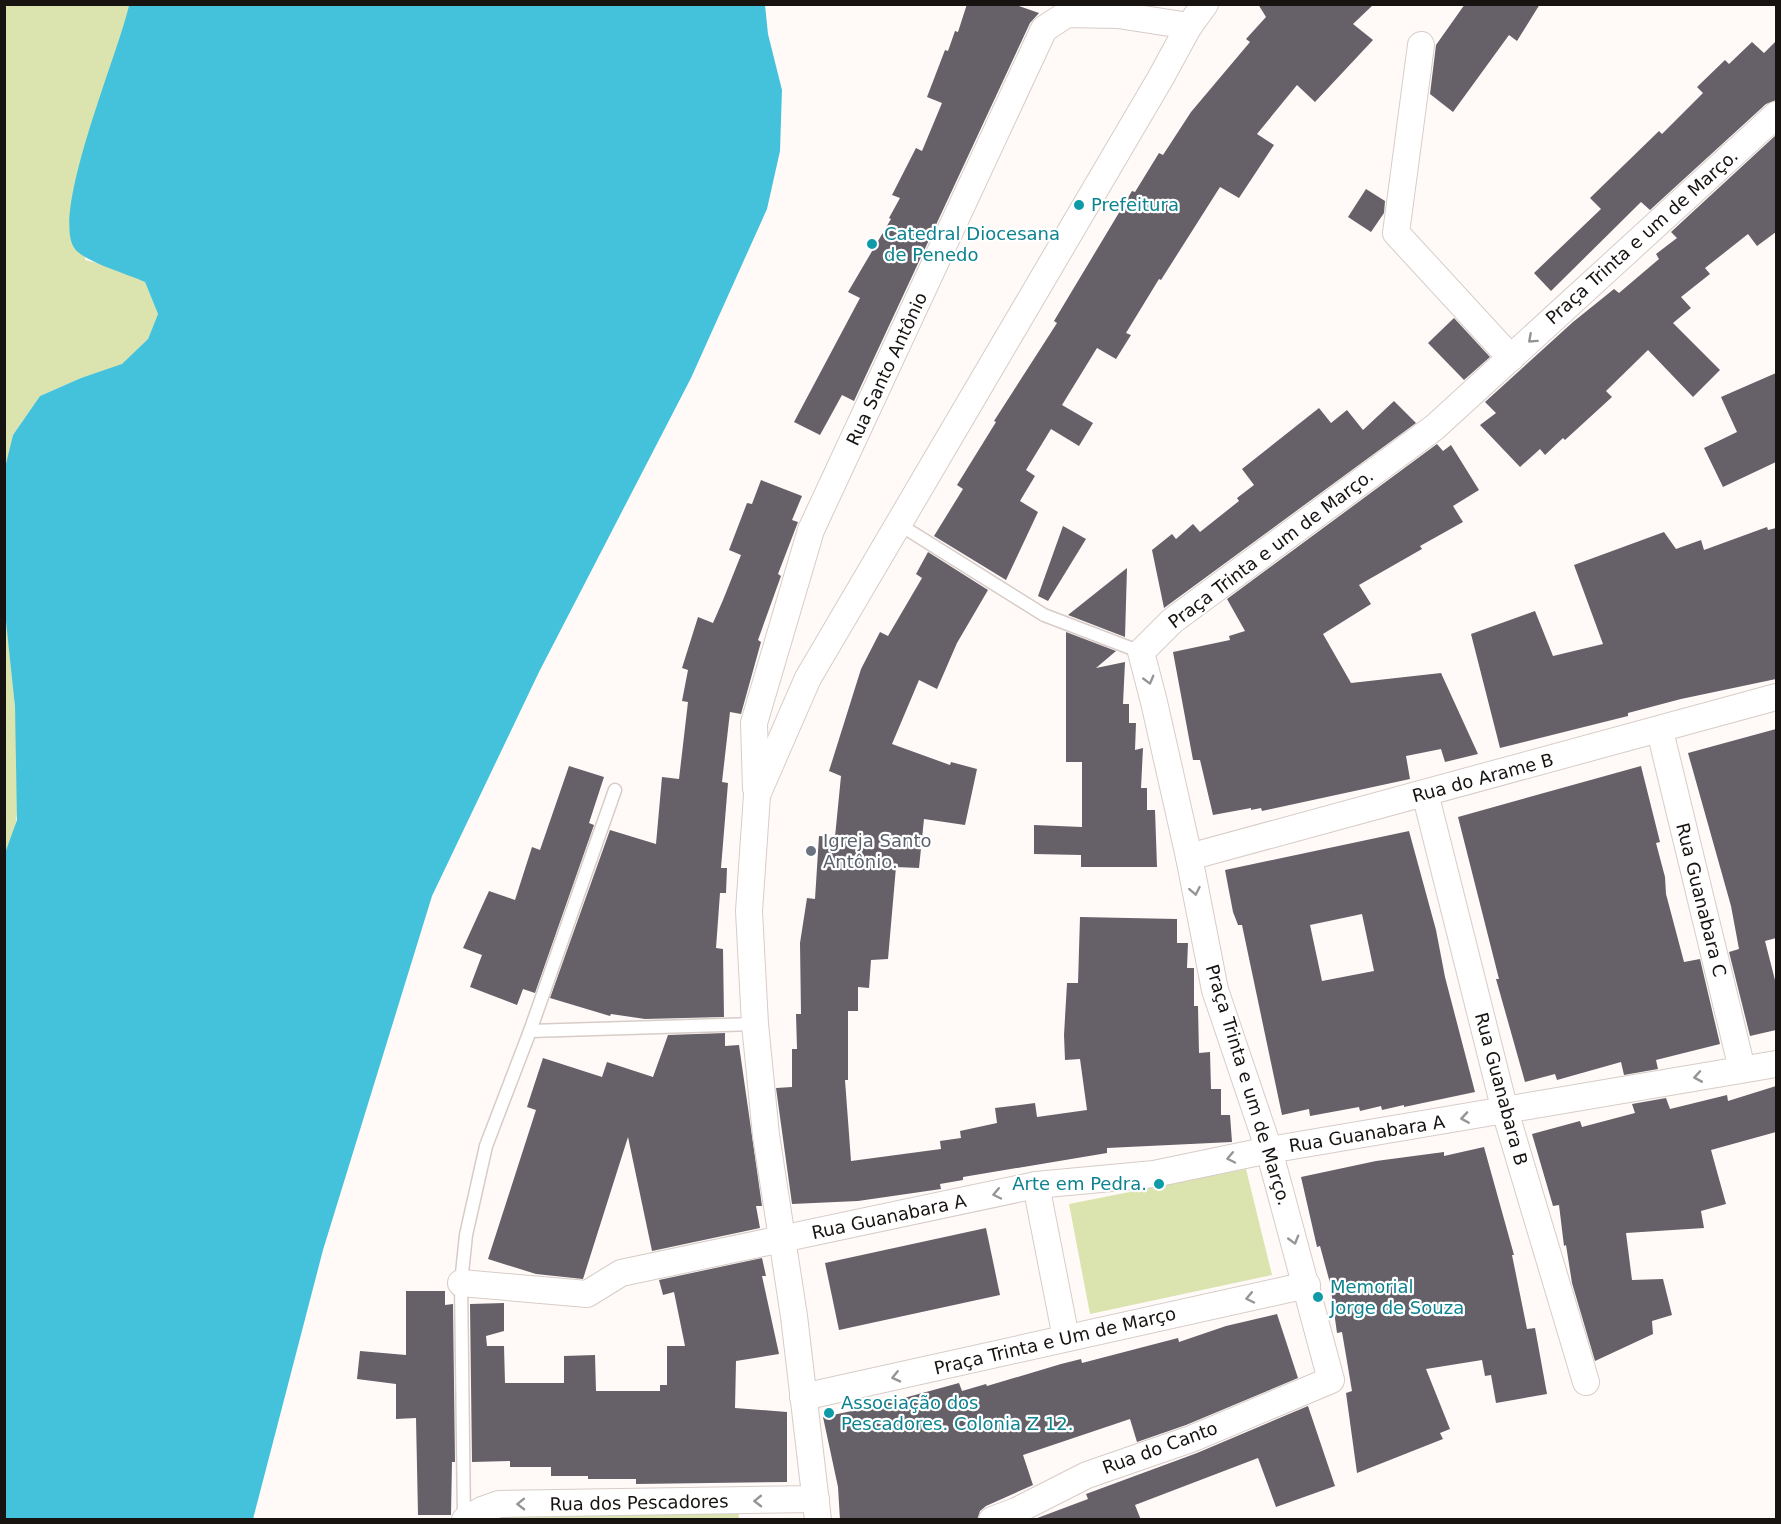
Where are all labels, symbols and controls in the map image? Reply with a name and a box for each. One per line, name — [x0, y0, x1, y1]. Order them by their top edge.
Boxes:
street label: Praça Trinta e um de Março. — [1541, 145, 1742, 328]
place label: Prefeitura — [1091, 194, 1179, 215]
marker: Prefeitura — [1072, 198, 1086, 212]
place label: Catedral Diocesana de Penedo — [884, 223, 1060, 265]
marker: Catedral Diocesana de Penedo — [865, 237, 879, 251]
street label: Rua Santo Antônio — [842, 289, 931, 449]
one-way arrow — [1528, 331, 1539, 342]
street label: Praça Trinta e um de Março. — [1164, 465, 1377, 633]
one-way arrow — [1141, 675, 1154, 685]
street label: Rua do Arame B — [1410, 749, 1556, 806]
street label: Rua Guanabara C — [1672, 821, 1731, 979]
place label: Igreja Santo Antônio. — [823, 830, 932, 872]
marker: Igreja Santo Antônio. — [804, 844, 818, 858]
one-way arrow — [1188, 886, 1201, 896]
street label: Praça Trinta e um de Março. — [1202, 962, 1295, 1208]
street label: Rua Guanabara B — [1471, 1010, 1532, 1168]
one-way arrow — [1693, 1070, 1703, 1083]
street label: Rua Guanabara A — [1287, 1111, 1447, 1156]
one-way arrow — [1460, 1111, 1469, 1123]
one-way arrow — [1226, 1151, 1236, 1164]
place label: Arte em Pedra. — [1012, 1173, 1147, 1194]
marker: Arte em Pedra. — [1152, 1177, 1166, 1191]
one-way arrow — [992, 1186, 1002, 1199]
street label: Rua Guanabara A — [810, 1190, 969, 1243]
one-way arrow — [1287, 1234, 1299, 1245]
place label: Memorial Jorge de Souza — [1329, 1276, 1464, 1318]
marker: Memorial Jorge de Souza — [1311, 1290, 1325, 1304]
one-way arrow — [1245, 1291, 1255, 1304]
street label: Praça Trinta e Um de Março — [932, 1302, 1178, 1379]
one-way arrow — [891, 1369, 901, 1382]
place label: Associação dos Pescadores. Colonia Z 12. — [841, 1392, 1073, 1434]
marker: Associação dos Pescadores. Colonia Z 12. — [822, 1406, 836, 1420]
street label: Rua do Canto — [1099, 1417, 1220, 1478]
street label: Rua dos Pescadores — [549, 1490, 729, 1515]
one-way arrow — [754, 1495, 763, 1507]
one-way arrow — [517, 1498, 526, 1510]

